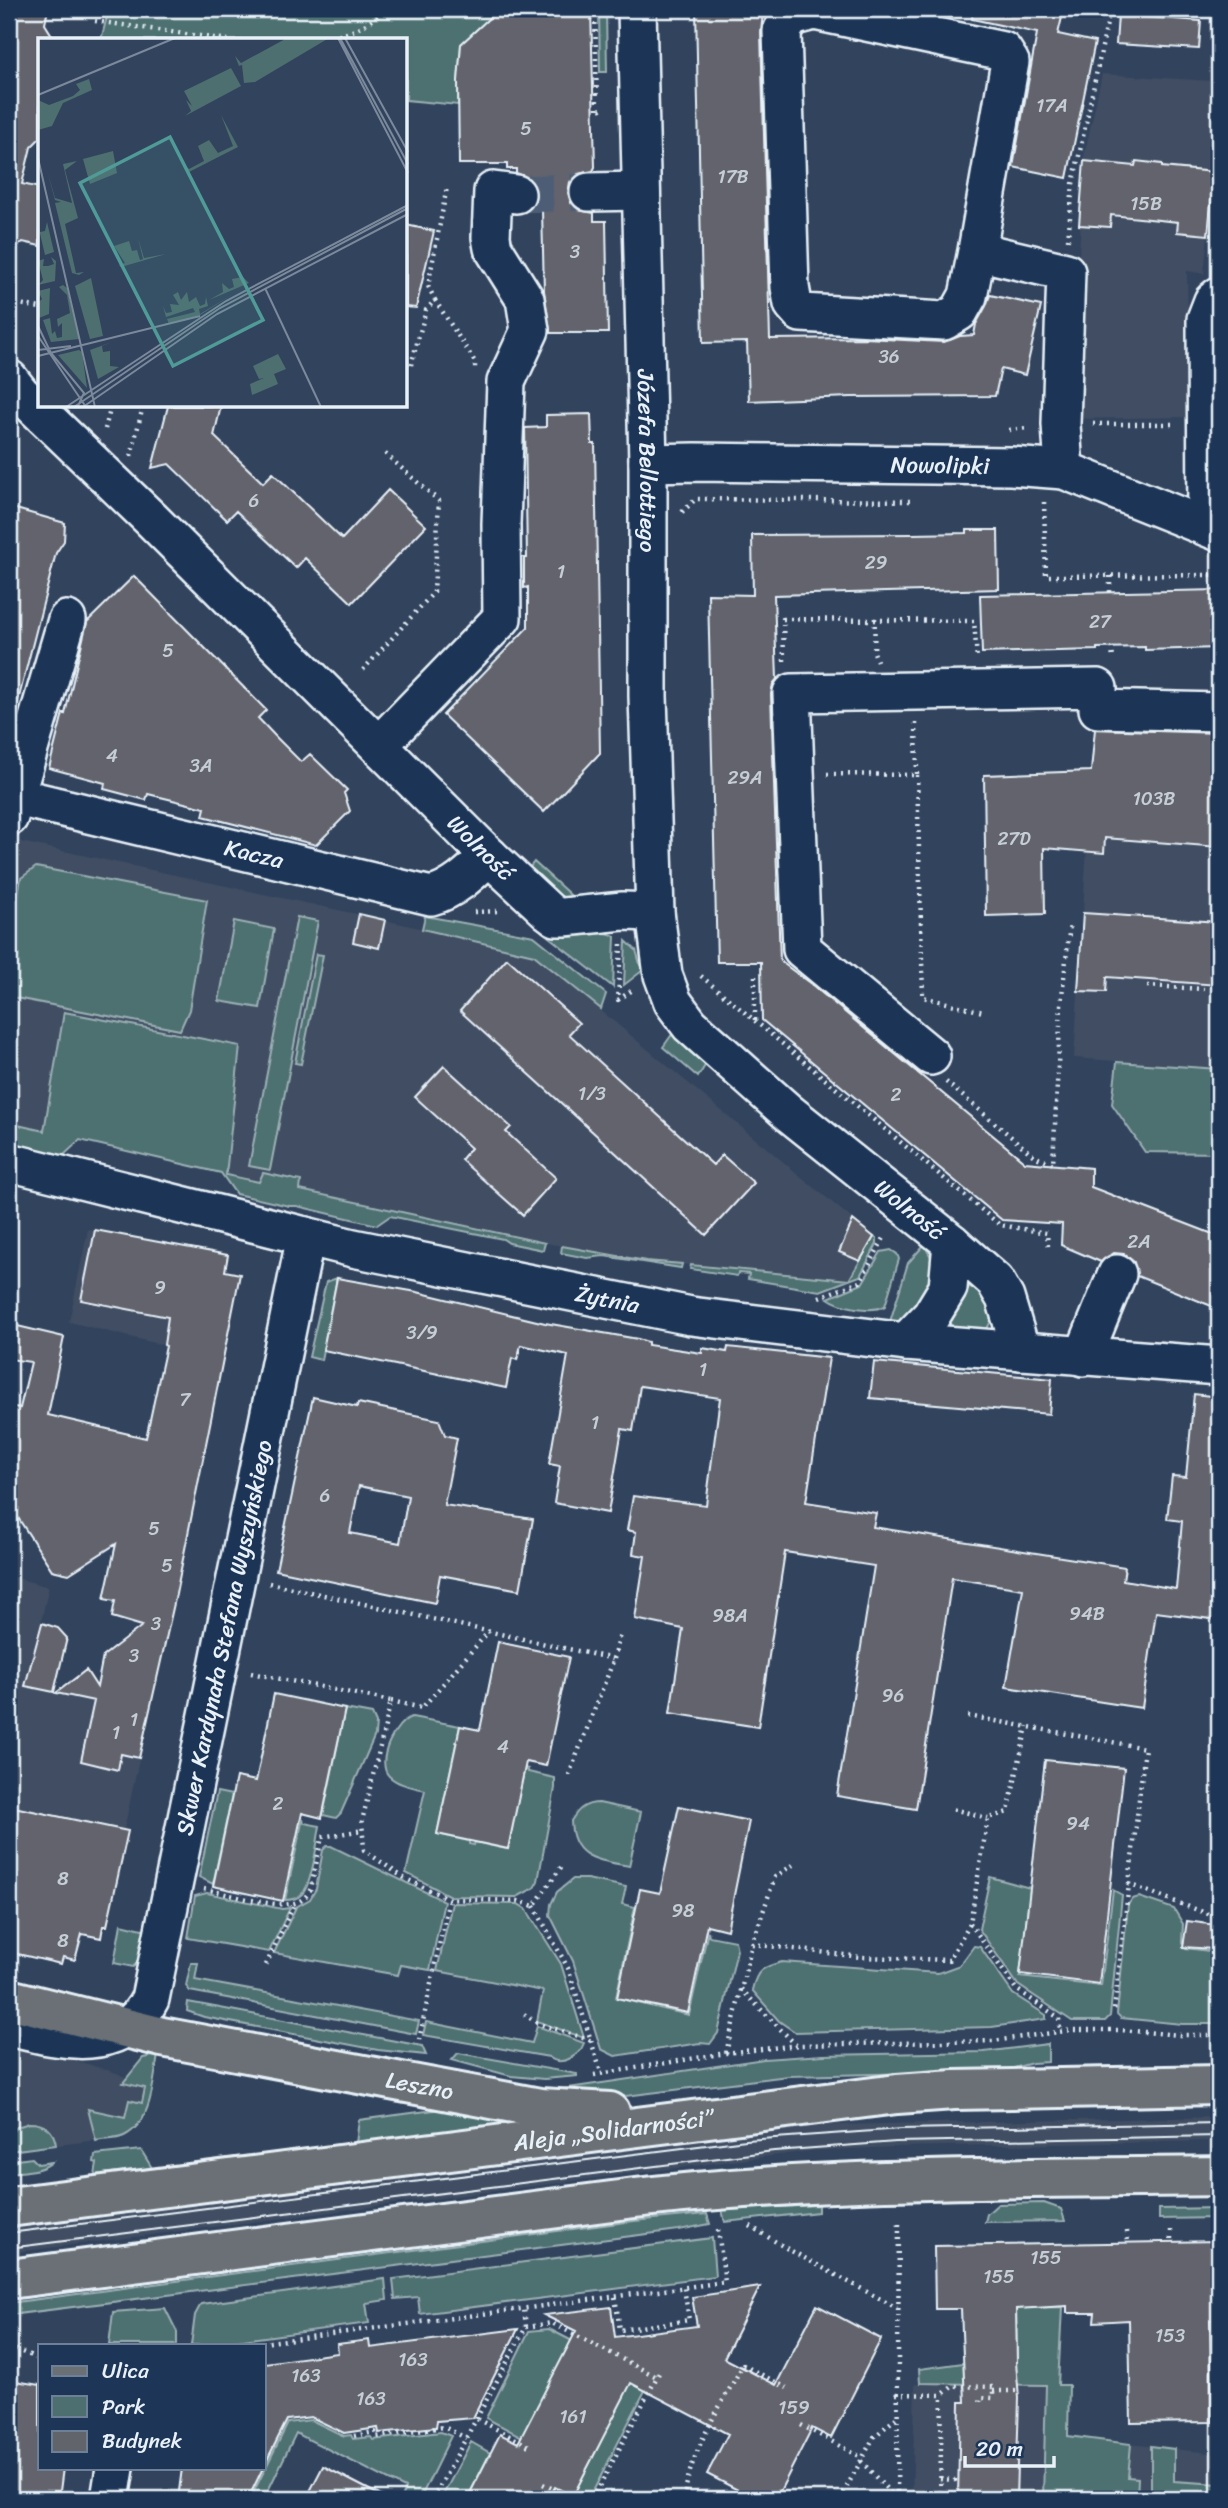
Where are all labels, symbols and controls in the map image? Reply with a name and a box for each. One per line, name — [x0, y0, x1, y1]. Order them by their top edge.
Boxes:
inset map — [38, 38, 408, 408]
house number: 17A — [1036, 89, 1068, 122]
house number: 5 — [520, 112, 532, 145]
house number: 17B — [718, 160, 749, 193]
house number: 15B — [1130, 187, 1162, 220]
house number: 3 — [570, 235, 581, 268]
house number: 36 — [878, 340, 900, 373]
street label: Józefa Bellottiego — [625, 368, 668, 553]
street label: Nowolipki — [890, 444, 990, 487]
house number: 6 — [249, 484, 259, 517]
house number: 29 — [865, 546, 887, 579]
house number: 1 — [557, 555, 565, 588]
house number: 27 — [1089, 605, 1112, 638]
house number: 5 — [162, 634, 174, 667]
house number: 4 — [106, 739, 118, 772]
house number: 3A — [190, 749, 212, 782]
house number: 29A — [727, 761, 763, 794]
house number: 103B — [1133, 782, 1175, 815]
street label: Wolność — [437, 804, 526, 893]
house number: 27D — [997, 822, 1031, 855]
street label: Kacza — [220, 827, 288, 881]
house number: 1/3 — [578, 1077, 607, 1110]
house number: 2 — [891, 1078, 902, 1111]
street label: Wolność — [864, 1168, 956, 1253]
house number: 2A — [1127, 1225, 1151, 1258]
house number: 9 — [154, 1271, 166, 1304]
street label: Żytnia — [571, 1273, 644, 1326]
house number: 3/9 — [406, 1316, 438, 1349]
house number: 1 — [699, 1353, 707, 1386]
house number: 7 — [180, 1383, 192, 1416]
house number: 1 — [591, 1406, 599, 1439]
street label: Skwer Kardynała Stefana Wyszyńskiego — [164, 1436, 285, 1839]
house number: 6 — [320, 1479, 330, 1512]
house number: 5 — [148, 1512, 160, 1545]
house number: 5 — [161, 1549, 173, 1582]
house number: 94B — [1069, 1597, 1105, 1630]
house number: 98A — [712, 1599, 748, 1632]
house number: 3 — [151, 1607, 162, 1640]
house number: 3 — [129, 1639, 140, 1672]
house number: 96 — [882, 1679, 904, 1712]
house number: 1 — [130, 1703, 138, 1736]
house number: 1 — [112, 1716, 120, 1749]
house number: 4 — [497, 1730, 509, 1763]
house number: 2 — [273, 1787, 284, 1820]
house number: 94 — [1066, 1807, 1090, 1840]
house number: 8 — [57, 1862, 69, 1895]
house number: 98 — [671, 1894, 695, 1927]
house number: 8 — [57, 1924, 69, 1957]
street label: Leszno — [382, 2059, 457, 2112]
street label: Aleja „Solidarności” — [510, 2097, 718, 2164]
house number: 155 — [1030, 2241, 1062, 2274]
house number: 155 — [983, 2260, 1015, 2293]
house number: 153 — [1155, 2319, 1186, 2352]
house number: 163 — [398, 2343, 428, 2376]
legend — [38, 2344, 266, 2470]
text: Ulica — [102, 2352, 149, 2390]
house number: 163 — [291, 2359, 321, 2392]
house number: 163 — [356, 2382, 386, 2415]
text: Park — [102, 2388, 145, 2426]
house number: 159 — [778, 2391, 810, 2424]
house number: 161 — [559, 2400, 587, 2433]
text: Budynek — [102, 2422, 183, 2460]
scale bar — [965, 2424, 1055, 2468]
text: 20 m — [976, 2430, 1023, 2468]

